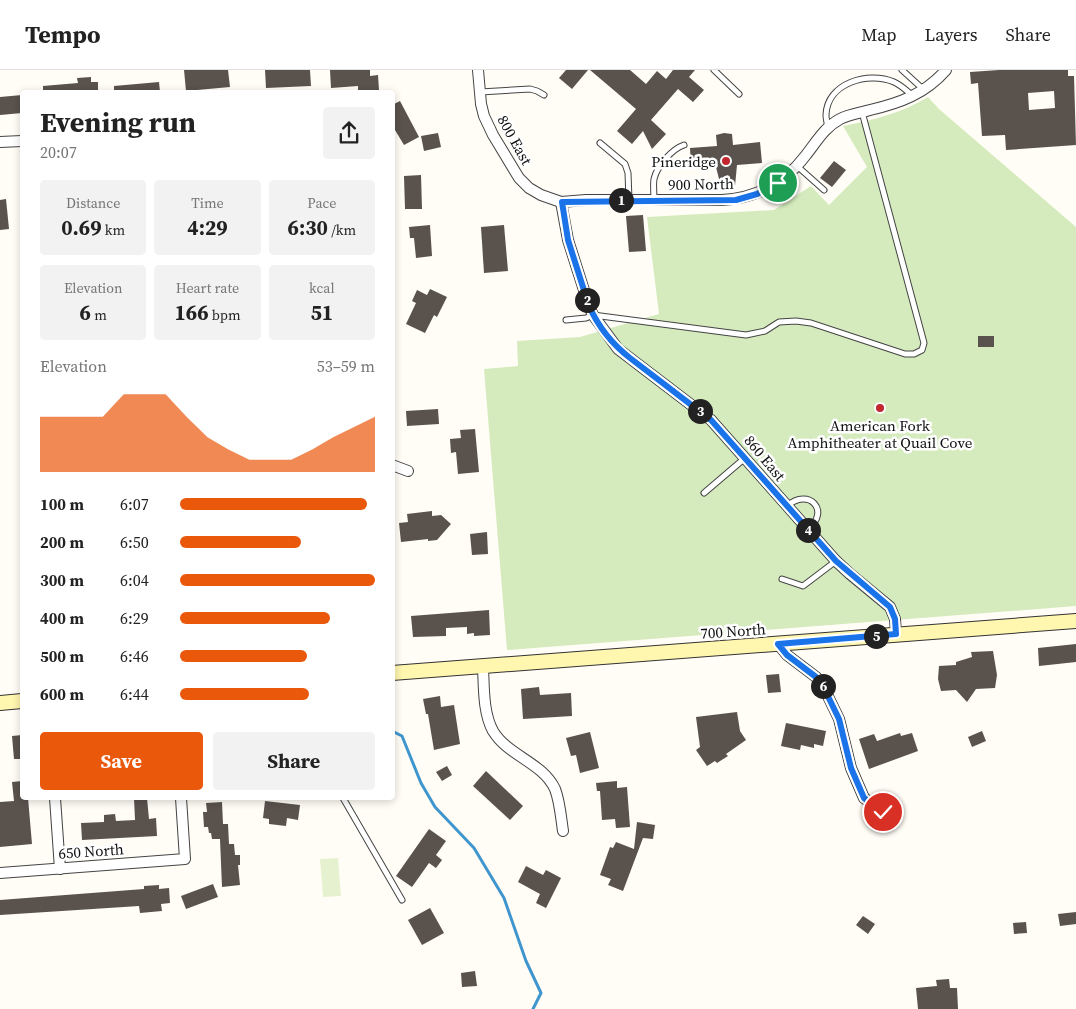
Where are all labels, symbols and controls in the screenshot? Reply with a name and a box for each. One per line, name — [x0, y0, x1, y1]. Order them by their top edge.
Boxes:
text: Tempo — [25, 18, 101, 51]
text: Map — [861, 22, 896, 47]
text: Layers — [924, 22, 977, 47]
text: Share — [1005, 22, 1051, 47]
text: Evening run — [40, 103, 196, 141]
button: share — [323, 107, 375, 159]
street label: 800 East — [493, 111, 537, 169]
text: 20:07 — [40, 141, 77, 163]
place label: Pineridge — [651, 151, 716, 172]
marker: Pineridge — [720, 155, 732, 167]
pin — [757, 162, 799, 204]
icon: arrive — [764, 169, 792, 197]
street label: 900 North — [668, 173, 734, 195]
pin: 1 — [608, 188, 634, 212]
text: 1 — [618, 190, 625, 210]
text: Distance — [66, 193, 120, 213]
text: Time — [191, 193, 224, 213]
text: Pace — [307, 193, 337, 213]
text: 0.69 — [61, 213, 102, 242]
text: 4:29 — [187, 213, 228, 242]
text: 6:30 — [288, 213, 328, 242]
text: km — [102, 220, 125, 240]
text: /km — [328, 220, 356, 240]
text: Elevation — [64, 278, 122, 298]
text: Heart rate — [176, 278, 239, 298]
text: kcal — [309, 278, 335, 298]
pin: 2 — [574, 288, 600, 312]
text: 2 — [584, 290, 591, 310]
text: 6 — [80, 298, 91, 327]
text: 166 — [174, 298, 209, 327]
text: 51 — [310, 298, 333, 327]
text: m — [91, 305, 107, 325]
text: bpm — [209, 305, 241, 325]
text: Elevation — [40, 355, 107, 377]
text: 53–59 m — [317, 355, 375, 377]
pin: 3 — [688, 398, 712, 424]
text: 3 — [697, 401, 704, 421]
marker: American Fork Amphitheater at Quail Cove — [874, 402, 886, 414]
place label: American Fork Amphitheater at Quail Cove — [788, 415, 973, 453]
street label: 860 East — [740, 431, 790, 486]
text: 100 m — [40, 493, 84, 515]
text: 6:07 — [120, 493, 149, 515]
pin: 4 — [796, 518, 820, 542]
text: 4 — [805, 520, 812, 540]
text: 200 m — [40, 531, 84, 553]
text: 6:50 — [120, 531, 149, 553]
text: 300 m — [40, 569, 84, 591]
text: 6:04 — [120, 569, 149, 591]
text: 400 m — [40, 607, 84, 629]
text: 6:29 — [120, 607, 149, 629]
street label: 700 North — [700, 618, 766, 644]
pin: 5 — [864, 624, 888, 648]
text: 5 — [873, 626, 880, 646]
text: 500 m — [40, 645, 84, 667]
text: 6:46 — [120, 645, 149, 667]
pin: 6 — [810, 674, 836, 698]
text: 6 — [820, 676, 827, 696]
text: 600 m — [40, 683, 84, 705]
text: 6:44 — [120, 683, 149, 705]
button: Save — [40, 732, 203, 790]
button: Share — [213, 732, 375, 790]
pin — [862, 791, 904, 833]
icon: check — [869, 798, 897, 826]
street label: 650 North — [58, 838, 124, 864]

